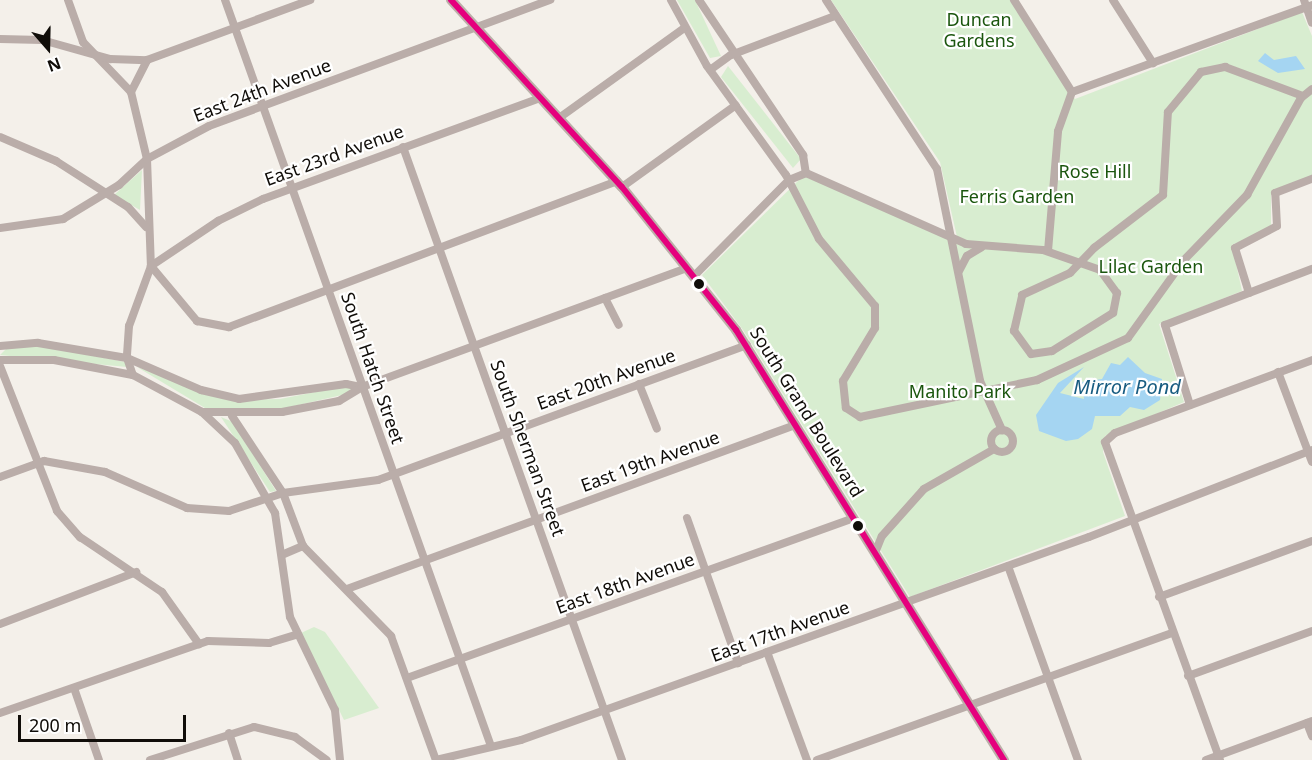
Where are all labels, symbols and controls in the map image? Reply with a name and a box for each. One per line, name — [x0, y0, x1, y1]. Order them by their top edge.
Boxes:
park label: Duncan Gardens — [943, 9, 1015, 52]
north arrow — [18, 18, 78, 78]
text: N — [44, 52, 64, 77]
street label: East 24th Avenue — [190, 54, 334, 126]
street label: East 23rd Avenue — [261, 120, 407, 190]
park label: Rose Hill — [1059, 160, 1131, 182]
park label: Ferris Garden — [960, 185, 1074, 207]
park label: Lilac Garden — [1099, 255, 1203, 277]
unlabelled marker — [693, 278, 705, 290]
street label: South Hatch Street — [337, 289, 409, 447]
street label: South Grand Boulevard — [746, 323, 868, 501]
street label: East 20th Avenue — [534, 344, 678, 414]
street label: South Sherman Street — [486, 357, 570, 539]
water label: Mirror Pond — [1073, 374, 1181, 398]
park label: Manito Park — [909, 380, 1011, 402]
street label: East 19th Avenue — [578, 426, 722, 496]
unlabelled marker — [852, 520, 864, 532]
street label: East 18th Avenue — [553, 548, 697, 618]
street label: East 17th Avenue — [708, 596, 852, 666]
scale bar — [21, 703, 189, 741]
text: 200 m — [29, 713, 81, 737]

